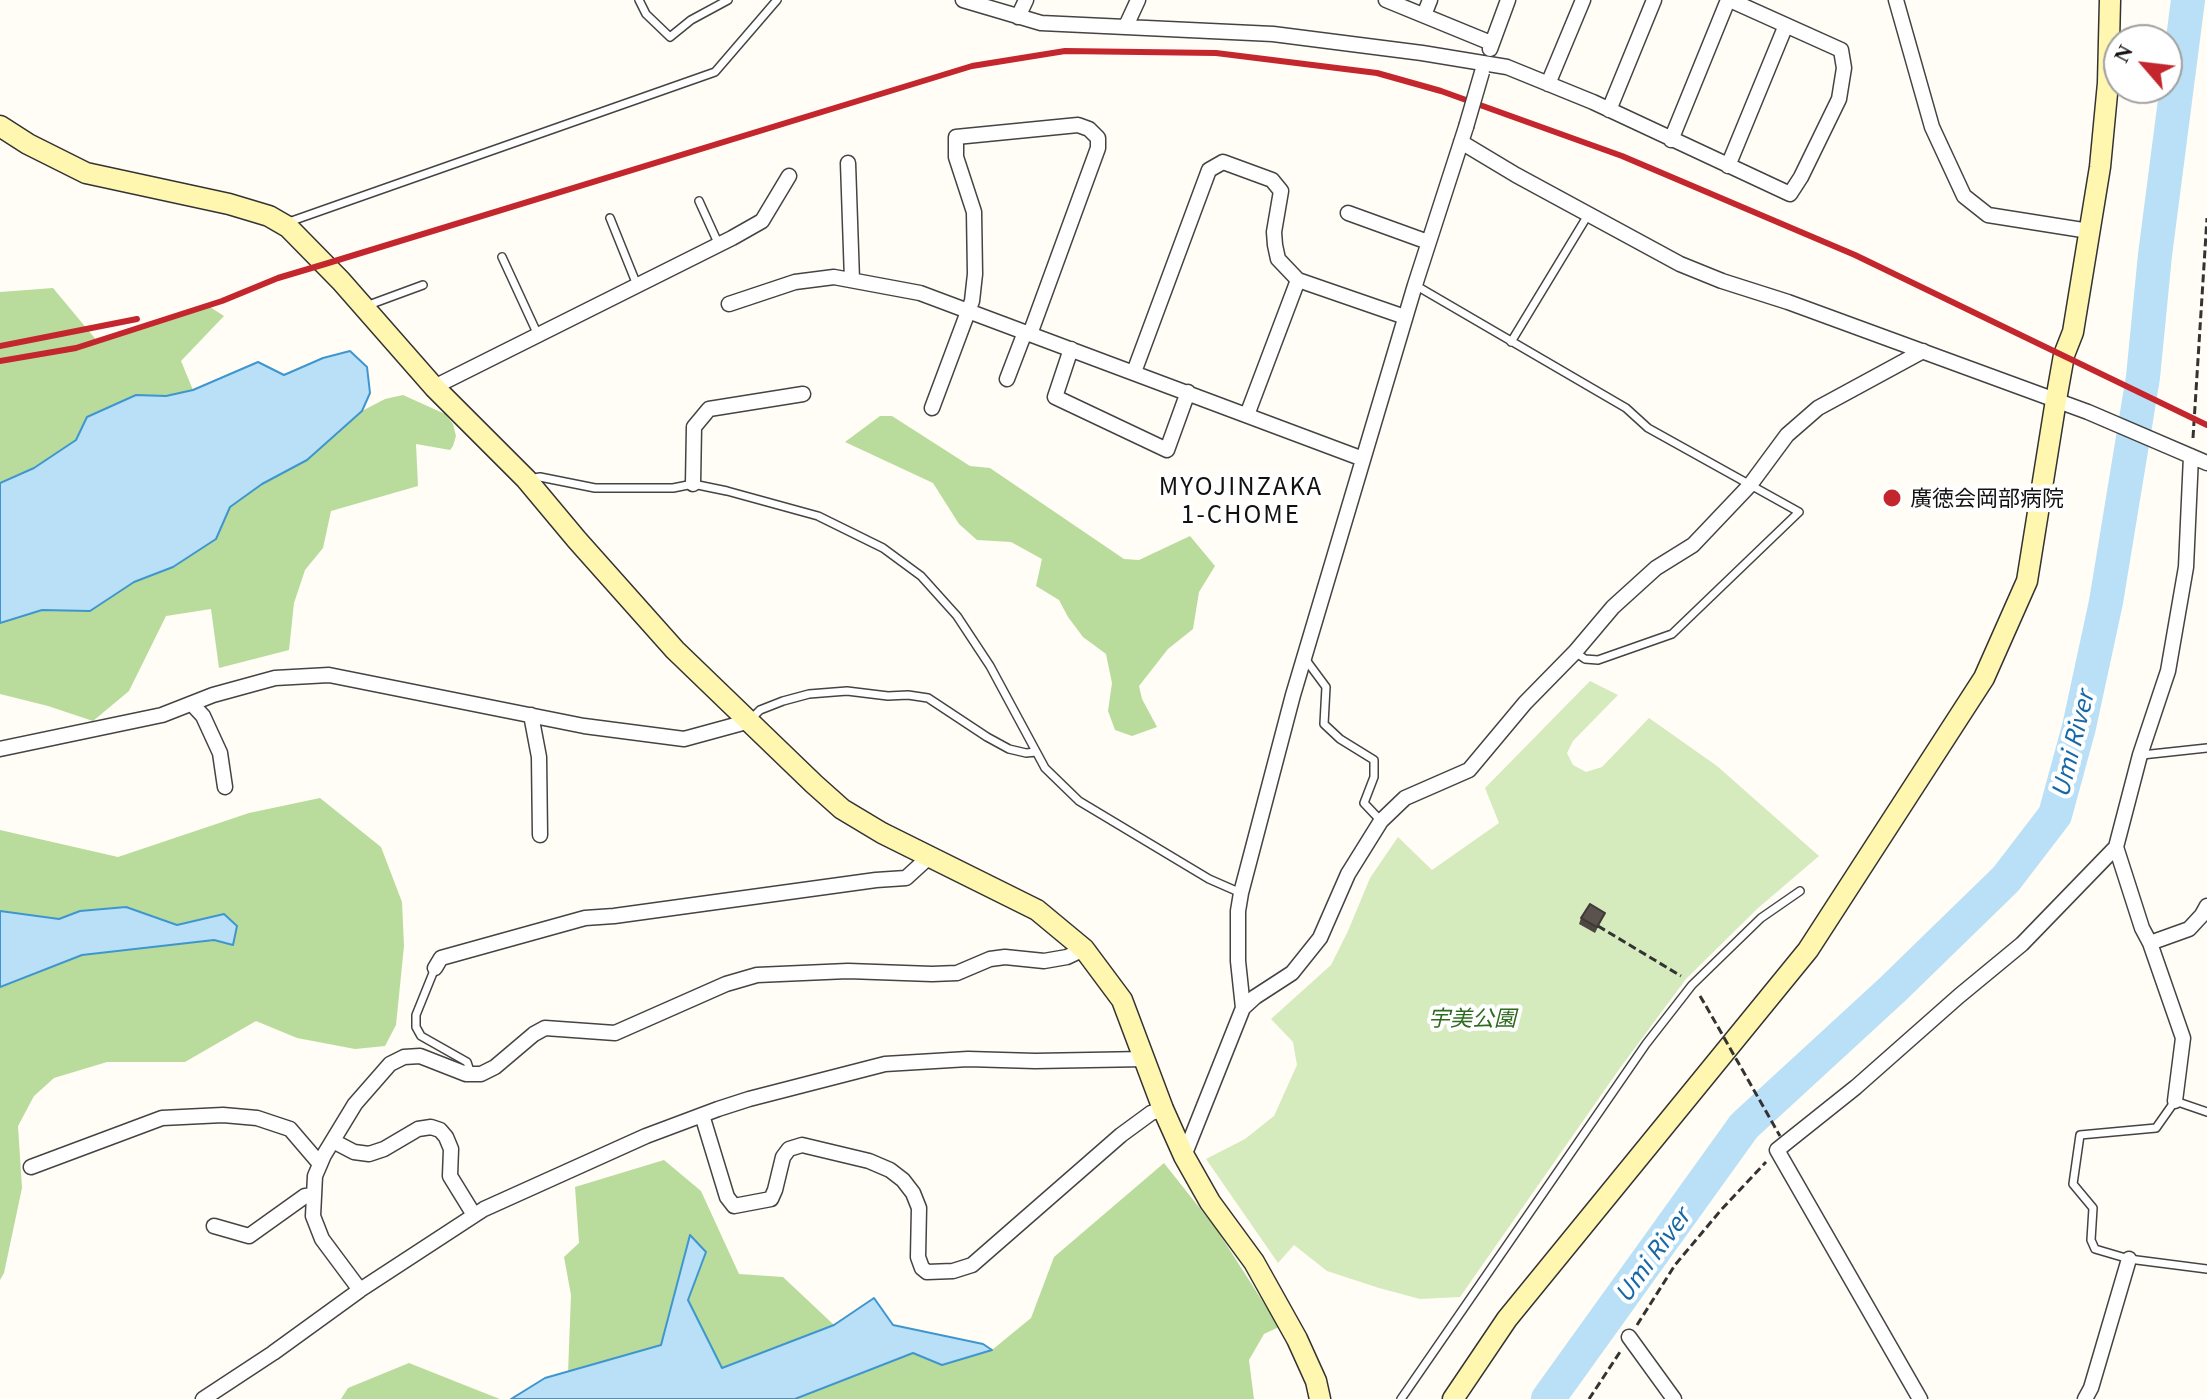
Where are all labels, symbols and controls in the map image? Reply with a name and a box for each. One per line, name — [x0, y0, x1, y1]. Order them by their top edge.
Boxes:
north arrow — [2103, 24, 2183, 104]
text: N — [2108, 41, 2138, 66]
district label: MYOJINZAKA 1-CHOME — [1159, 472, 1323, 528]
place label: 廣徳会岡部病院 — [1910, 485, 2064, 511]
marker: 廣徳会岡部病院 — [1881, 487, 1903, 509]
water label: Umi River — [2045, 688, 2099, 800]
park label: 宇美公園 — [1428, 1005, 1516, 1031]
water label: Umi River — [1609, 1203, 1695, 1307]

